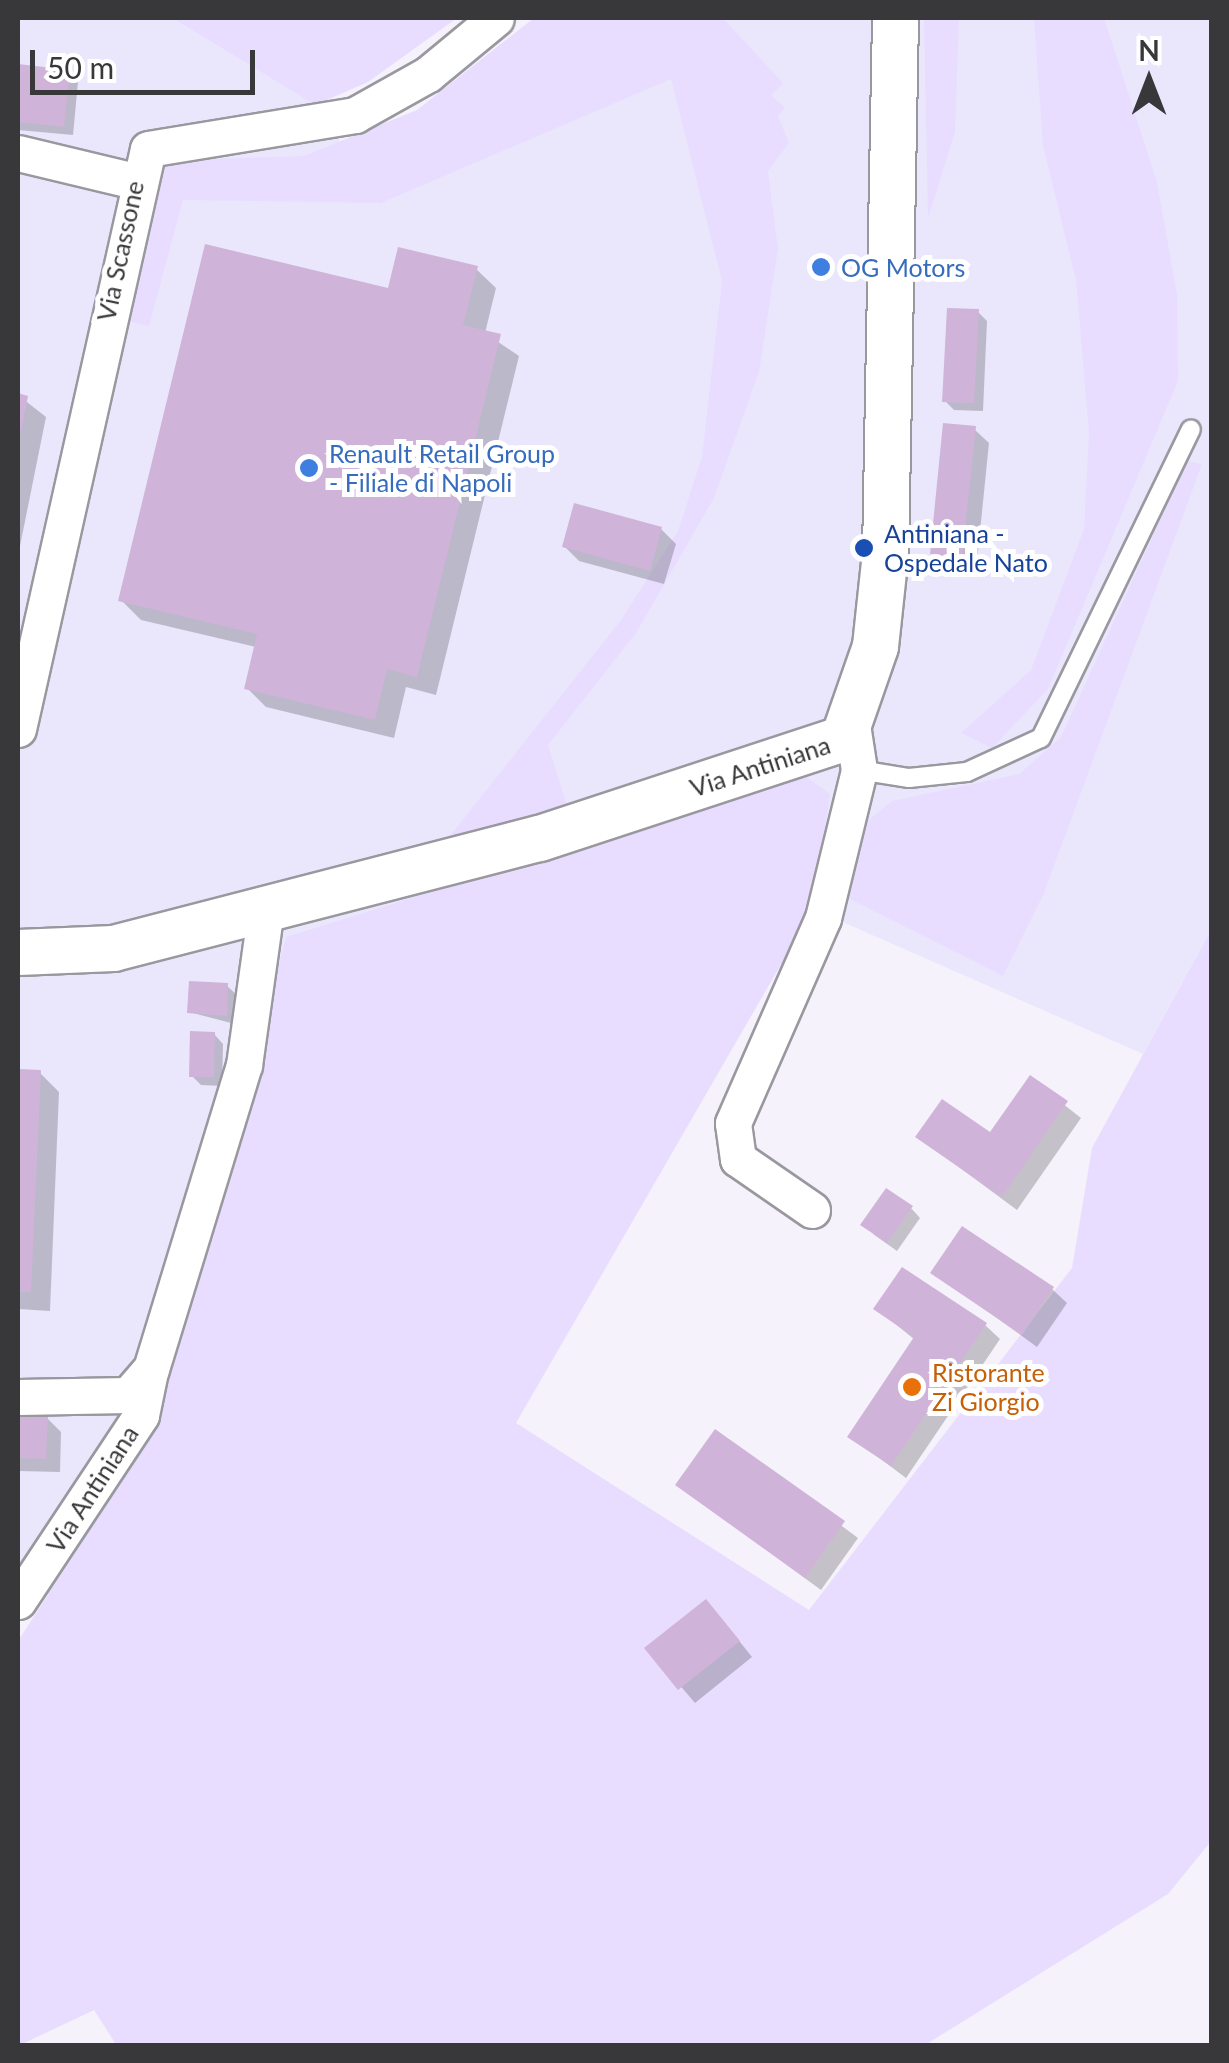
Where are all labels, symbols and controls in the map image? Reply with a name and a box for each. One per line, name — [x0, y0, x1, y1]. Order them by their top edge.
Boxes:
scale bar — [35, 30, 260, 92]
north arrow — [1099, 30, 1199, 130]
text: N — [1138, 33, 1160, 67]
text: 50 m — [47, 49, 114, 85]
street label: Via Scassone — [91, 178, 149, 324]
place label: OG Motors — [841, 252, 965, 282]
marker: OG Motors — [810, 256, 832, 278]
place label: Renault Retail Group - Filiale di Napoli — [329, 439, 555, 498]
marker: Renault Retail Group - Filiale di Napoli — [298, 457, 320, 479]
place label: Antiniana - Ospedale Nato — [884, 519, 1048, 578]
marker: Antiniana - Ospedale Nato — [853, 537, 875, 559]
street label: Via Antiniana — [686, 729, 834, 803]
place label: Ristorante Zi Giorgio — [932, 1358, 1045, 1417]
marker: Ristorante Zi Giorgio — [901, 1376, 923, 1398]
street label: Via Antiniana — [40, 1419, 144, 1559]

